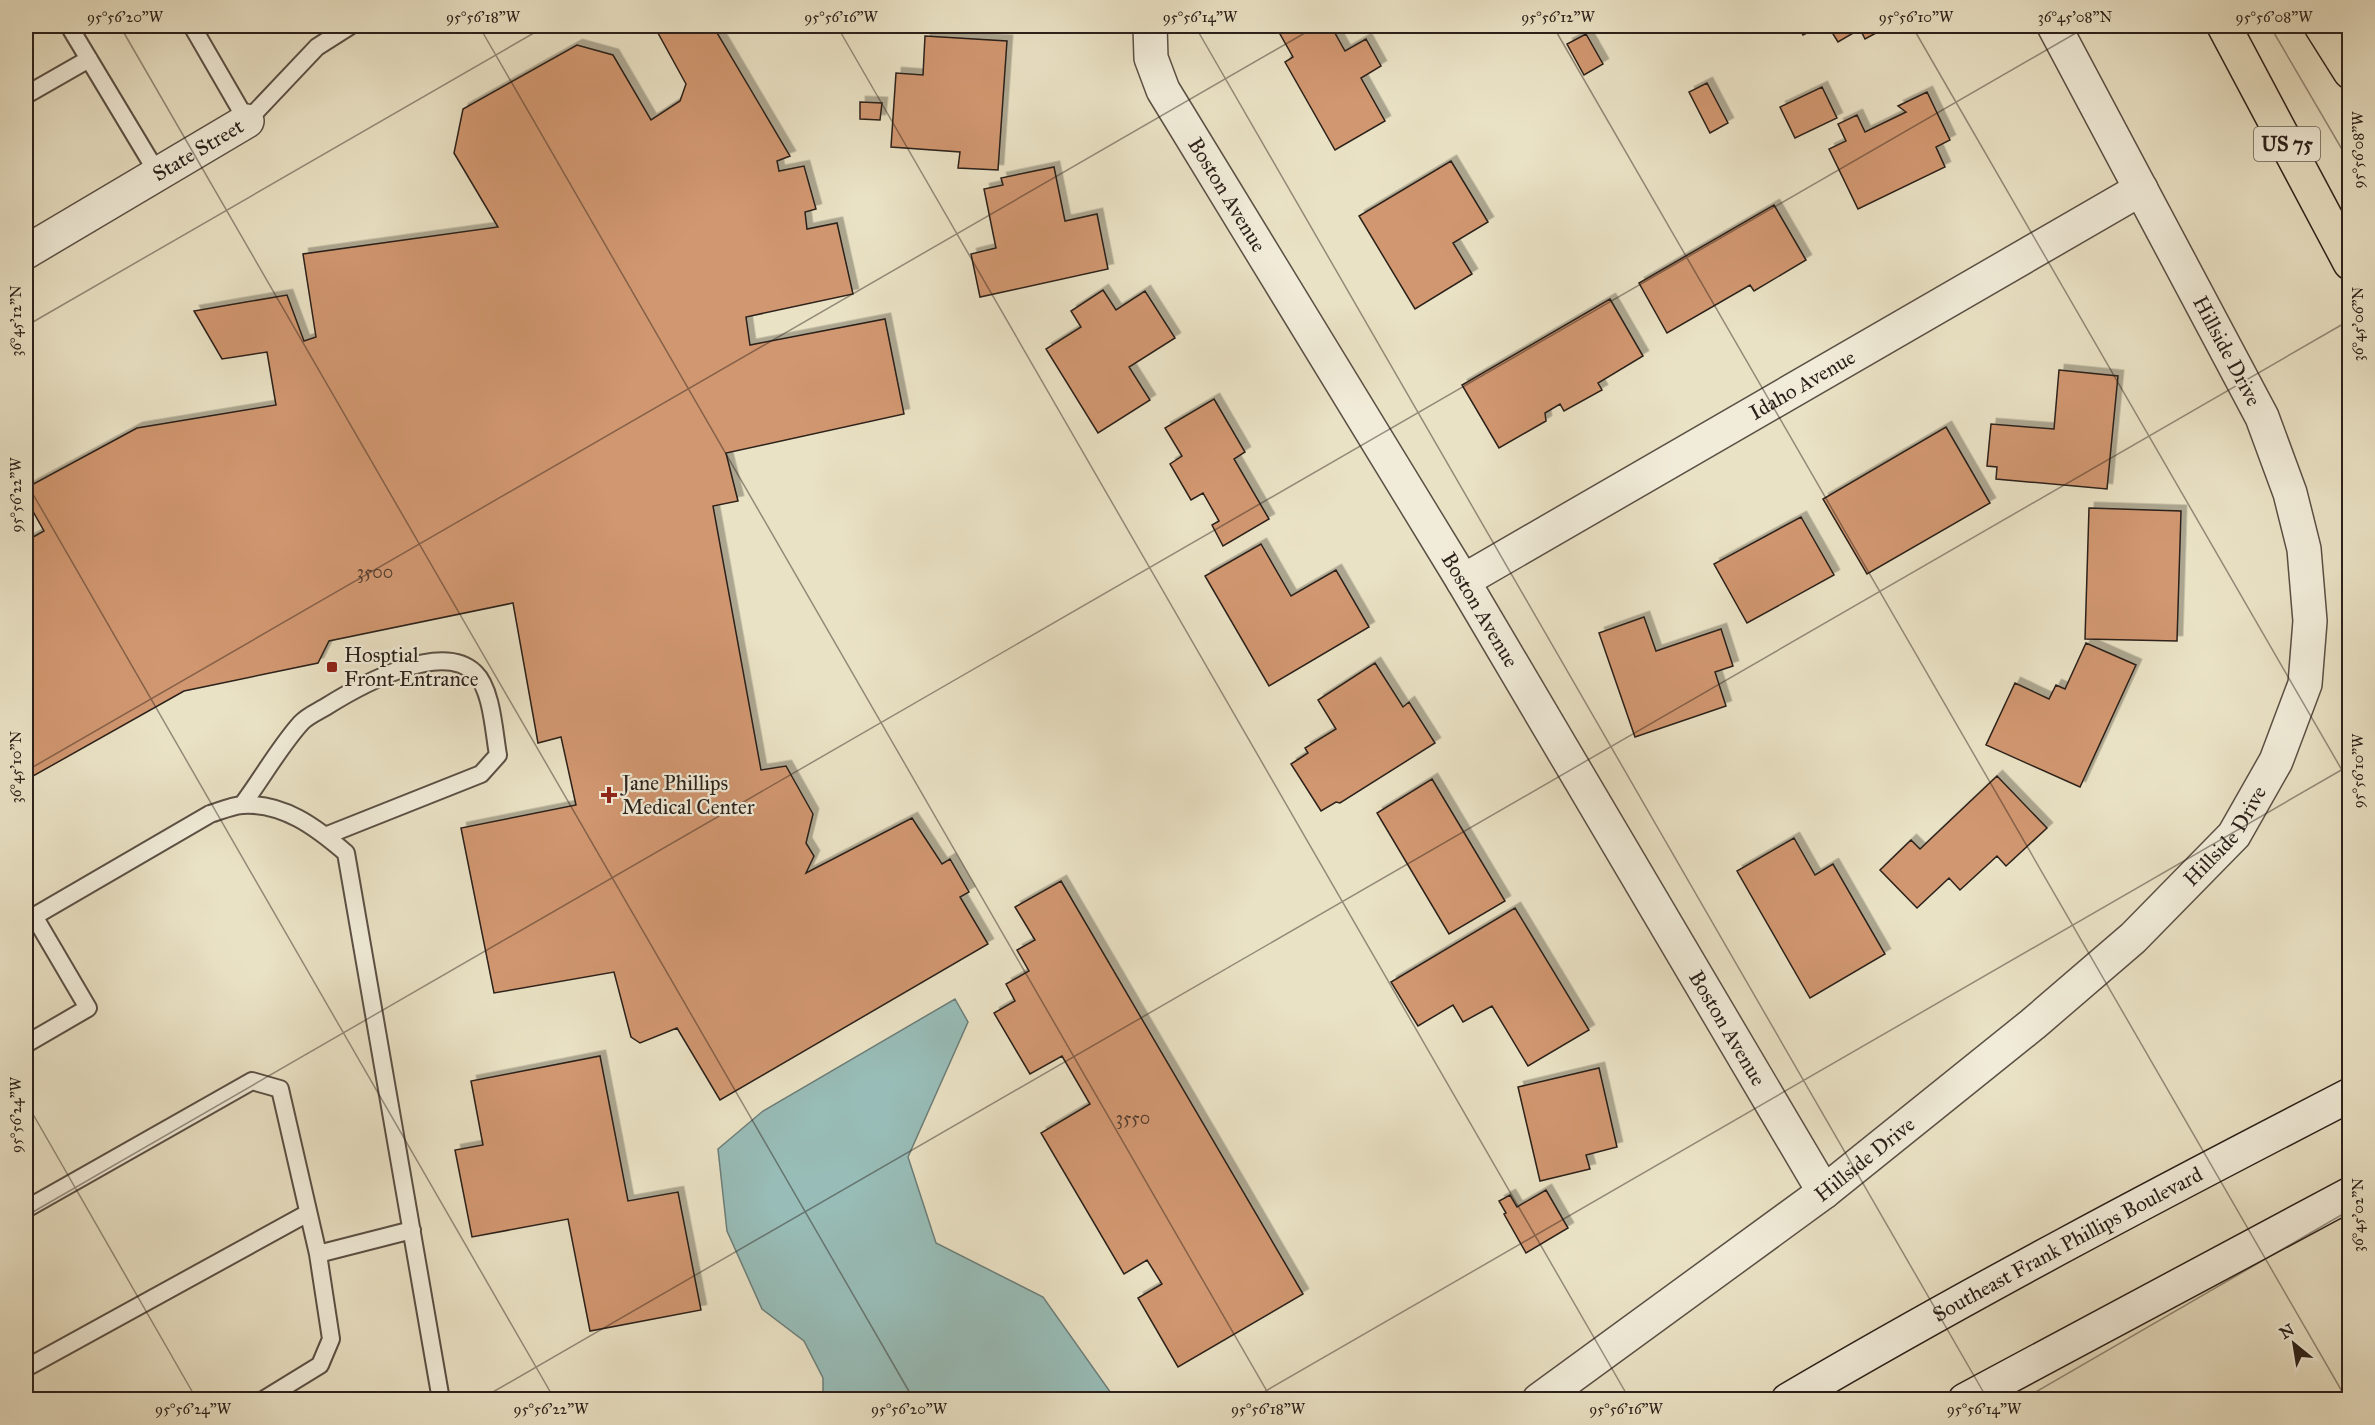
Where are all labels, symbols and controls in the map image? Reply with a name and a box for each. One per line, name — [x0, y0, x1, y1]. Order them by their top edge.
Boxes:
text: 95°56'20"W — [87, 8, 164, 26]
text: 95°56'18"W — [446, 8, 521, 26]
text: 95°56'16"W — [804, 8, 879, 26]
text: 95°56'14"W — [1163, 8, 1238, 26]
text: 95°56'12"W — [1521, 8, 1595, 26]
text: 95°56'10"W — [1879, 8, 1954, 26]
text: 36°45'08"N — [2038, 8, 2113, 26]
text: 95°56'08"W — [2236, 8, 2313, 26]
text: 95°56'08"W — [2349, 111, 2367, 188]
street label: State Street — [148, 113, 249, 187]
road number: US 75 — [2254, 127, 2320, 161]
street label: Boston Avenue — [1182, 133, 1272, 257]
text: 36°45'12"N — [7, 285, 25, 357]
text: 36°45'06"N — [2349, 287, 2367, 361]
street label: Hillside Drive — [2187, 291, 2267, 411]
street label: Idaho Avenue — [1745, 344, 1860, 426]
text: 95°56'22"W — [7, 457, 25, 532]
street label: Boston Avenue — [1436, 547, 1524, 672]
house number: 3500 — [357, 561, 393, 583]
place label: Hosptial Front Entrance — [344, 642, 479, 692]
marker: Hosptial Front Entrance — [325, 660, 339, 674]
text: 36°45'10"N — [7, 730, 25, 803]
text: 95°56'10"W — [2349, 733, 2367, 808]
place label: Jane Phillips Medical Center — [620, 770, 755, 820]
street label: Hillside Drive — [2178, 781, 2272, 892]
marker: Jane Phillips Medical Center — [600, 786, 618, 804]
street label: Boston Avenue — [1683, 966, 1771, 1091]
text: 95°56'24"W — [7, 1076, 25, 1153]
house number: 3550 — [1116, 1107, 1150, 1129]
street label: Hillside Drive — [1809, 1111, 1920, 1207]
street label: Southeast Frank Phillips Boulevard — [1928, 1161, 2207, 1328]
text: 36°45'02"N — [2349, 1178, 2367, 1252]
north arrow — [2264, 1314, 2324, 1374]
text: N — [2276, 1320, 2298, 1343]
text: 95°56'24"W — [155, 1400, 232, 1418]
text: 95°56'22"W — [514, 1400, 589, 1418]
text: 95°56'20"W — [871, 1400, 948, 1418]
text: 95°56'18"W — [1231, 1400, 1306, 1418]
text: 95°56'16"W — [1589, 1400, 1664, 1418]
text: 95°56'14"W — [1947, 1400, 2022, 1418]

